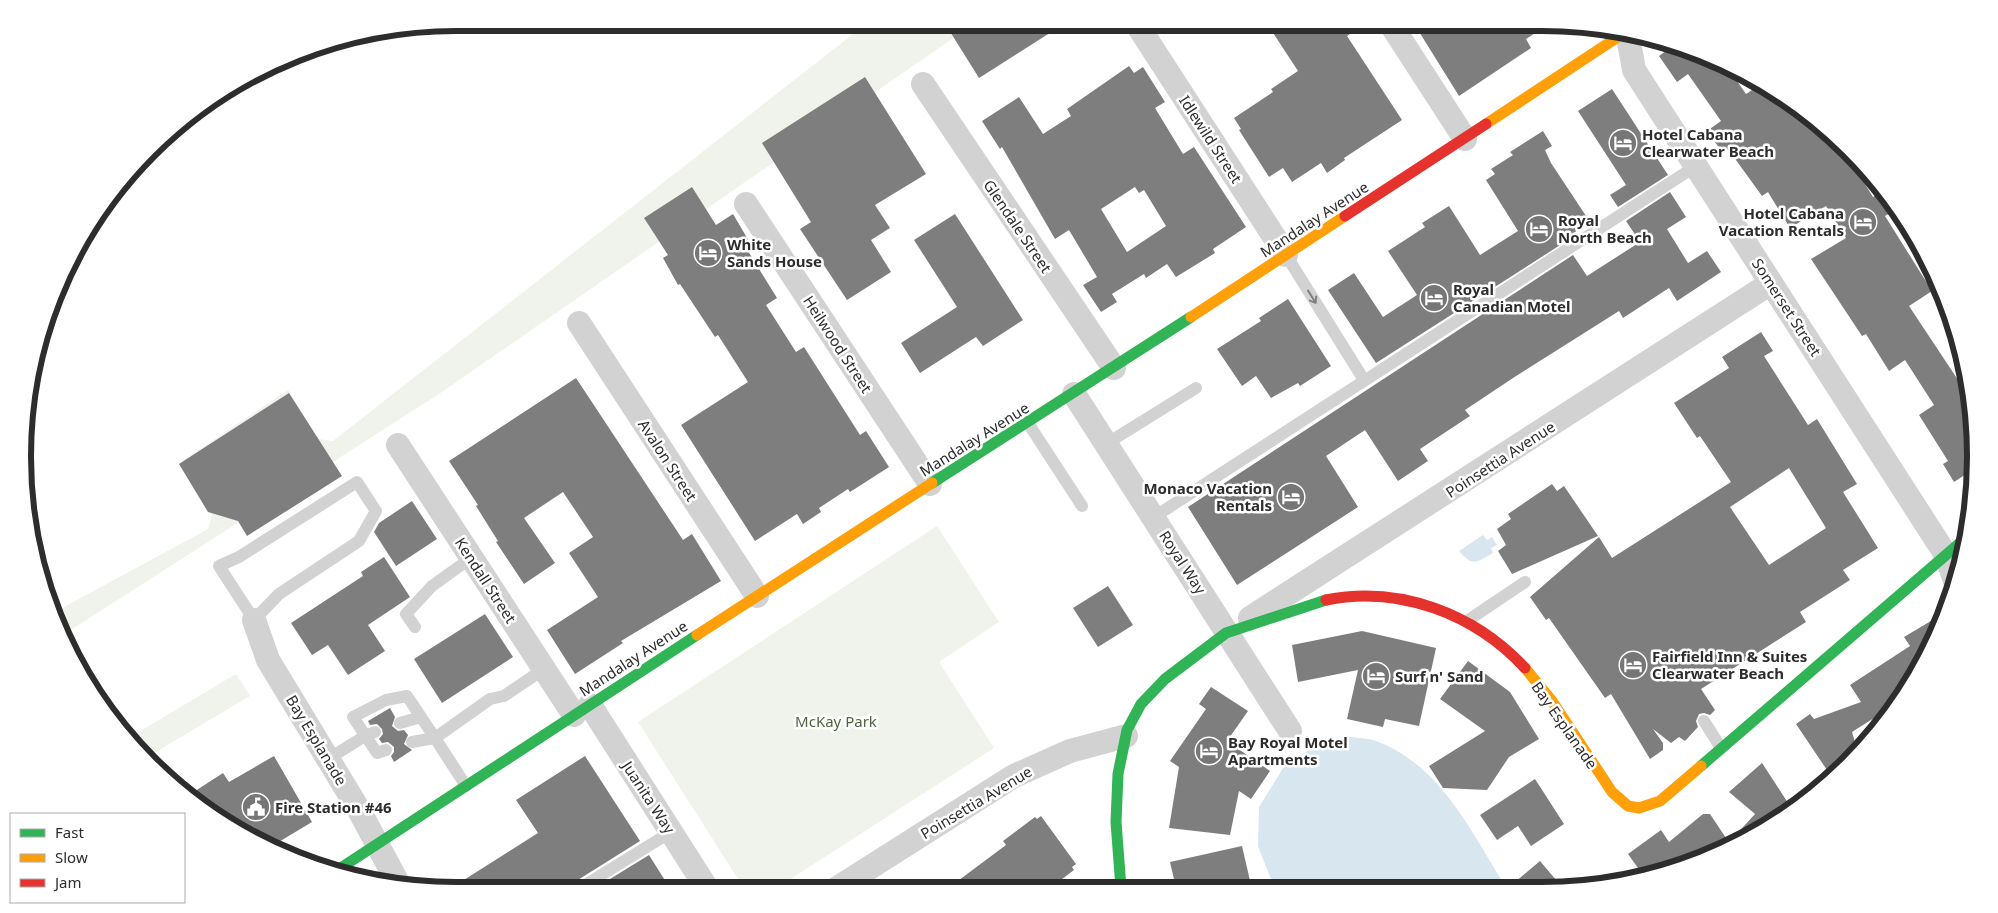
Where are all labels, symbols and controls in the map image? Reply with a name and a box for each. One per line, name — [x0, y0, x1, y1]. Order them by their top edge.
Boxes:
street label: Idlewild Street — [1175, 91, 1247, 187]
place label: Hotel Cabana Clearwater Beach — [1642, 124, 1774, 161]
hotel icon: Hotel Cabana Clearwater Beach — [1608, 128, 1638, 158]
street label: Glendale Street — [979, 176, 1057, 277]
street label: Mandalay Avenue — [1256, 176, 1372, 262]
place label: Hotel Cabana Vacation Rentals — [1719, 203, 1844, 240]
hotel icon: Hotel Cabana Vacation Rentals — [1848, 207, 1878, 237]
place label: Royal North Beach — [1558, 210, 1652, 247]
hotel icon: Royal North Beach — [1524, 214, 1554, 244]
place label: White Sands House — [727, 234, 822, 271]
hotel icon: White Sands House — [693, 238, 723, 268]
street label: Somerset Street — [1748, 254, 1826, 360]
place label: Royal Canadian Motel — [1453, 279, 1570, 316]
hotel icon: Royal Canadian Motel — [1419, 283, 1449, 313]
one-way arrow — [1307, 289, 1317, 303]
street label: Heilwood Street — [799, 291, 877, 397]
street label: Mandalay Avenue — [916, 397, 1032, 481]
street label: Avalon Street — [634, 415, 702, 505]
street label: Poinsettia Avenue — [1441, 416, 1559, 502]
place label: Monaco Vacation Rentals — [1143, 478, 1272, 515]
hotel icon: Monaco Vacation Rentals — [1276, 482, 1306, 512]
street label: Royal Way — [1155, 527, 1211, 598]
street label: Kendall Street — [451, 533, 521, 627]
street label: Mandalay Avenue — [575, 615, 691, 701]
place label: Fairfield Inn & Suites Clearwater Beach — [1652, 646, 1807, 683]
hotel icon: Fairfield Inn & Suites Clearwater Beach — [1618, 650, 1648, 680]
hotel icon: Surf n' Sand — [1361, 661, 1391, 691]
place label: Surf n' Sand — [1395, 666, 1483, 686]
street label: Bay Esplanade — [1528, 677, 1602, 773]
street label: Bay Esplanade — [282, 691, 352, 789]
park label: McKay Park — [795, 711, 877, 731]
place label: Bay Royal Motel Apartments — [1228, 732, 1348, 769]
hotel icon: Bay Royal Motel Apartments — [1194, 736, 1224, 766]
street label: Juanita Way — [617, 755, 680, 837]
street label: Poinsettia Avenue — [917, 761, 1035, 843]
public building icon: Fire Station #46 — [241, 792, 271, 822]
place label: Fire Station #46 — [275, 797, 392, 817]
legend — [10, 813, 185, 903]
text: Fast — [55, 822, 84, 842]
text: Slow — [55, 847, 88, 867]
text: Jam — [53, 872, 82, 892]

